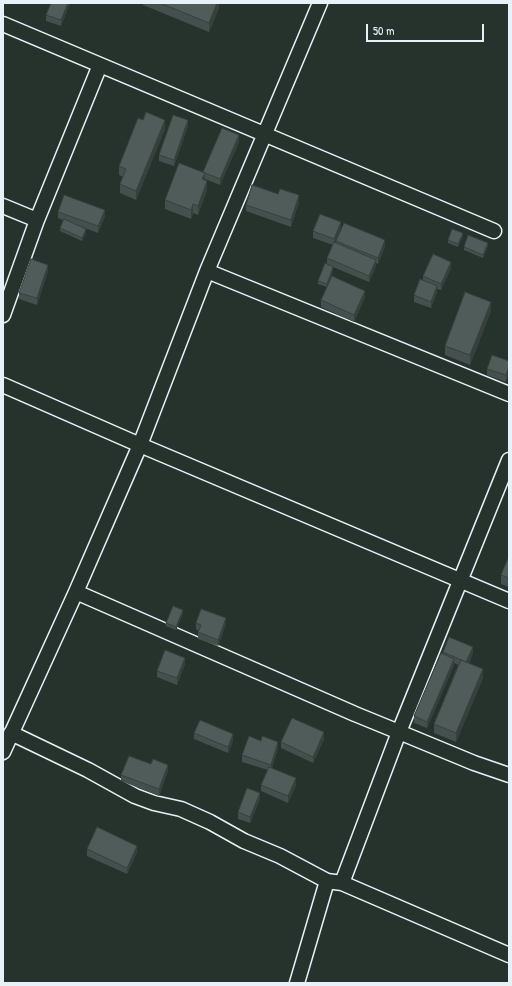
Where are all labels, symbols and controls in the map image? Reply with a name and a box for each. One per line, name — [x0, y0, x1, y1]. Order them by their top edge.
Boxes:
scale bar — [368, 16, 486, 42]
text: 50 m — [373, 22, 394, 39]

